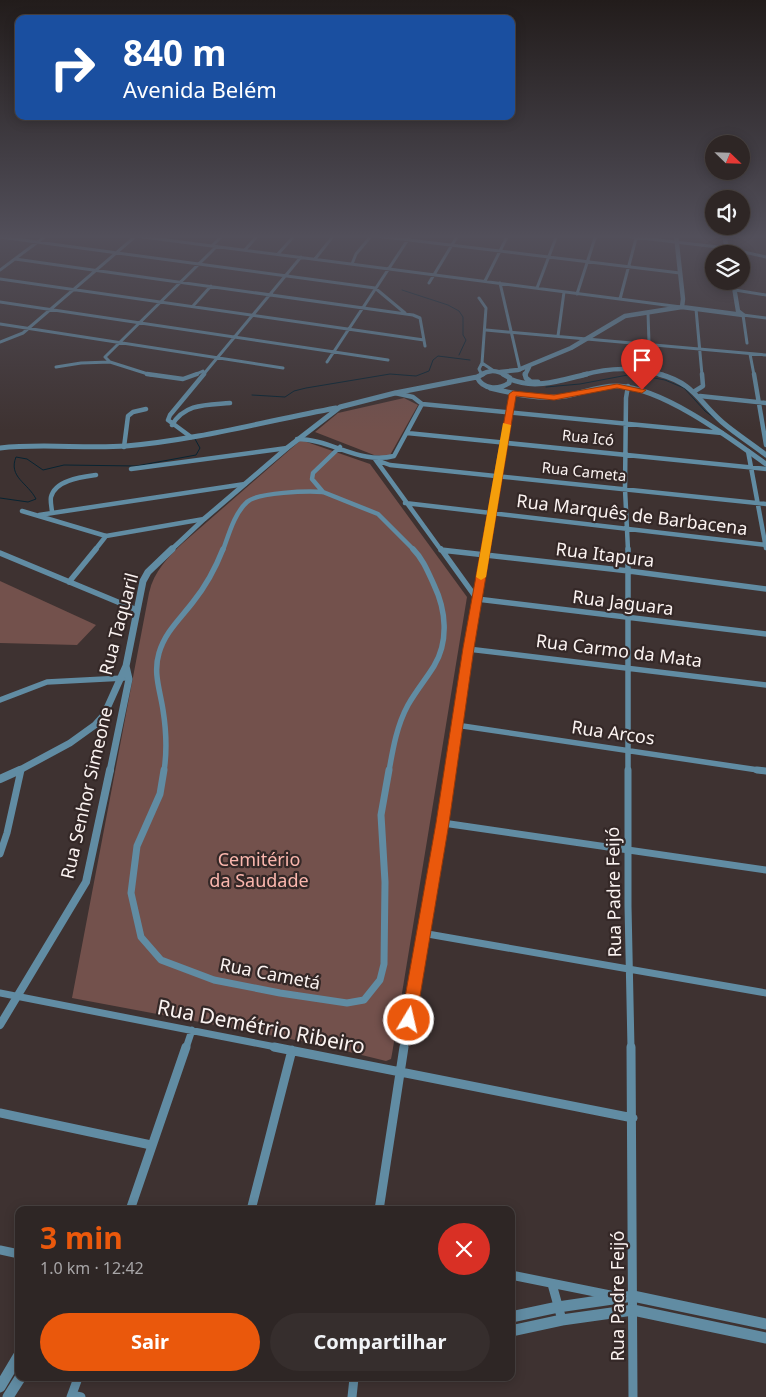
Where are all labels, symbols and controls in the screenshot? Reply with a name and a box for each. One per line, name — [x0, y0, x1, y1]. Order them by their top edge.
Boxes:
text: 840 m — [123, 29, 226, 76]
icon: right — [40, 35, 105, 100]
text: Avenida Belém — [123, 74, 277, 104]
north arrow — [705, 135, 750, 180]
map controls — [705, 135, 750, 290]
button: sound — [705, 190, 750, 235]
button: layers — [705, 245, 750, 290]
pin — [621, 339, 663, 390]
icon: arrive — [628, 346, 656, 374]
street label: Rua Icó — [561, 424, 615, 450]
street label: Rua Cameta — [541, 457, 627, 485]
street label: Rua Marquês de Barbacena — [515, 488, 749, 540]
street label: Rua Itapura — [554, 536, 656, 572]
street label: Rua Taquaril — [93, 570, 143, 677]
street label: Rua Jaguara — [571, 584, 675, 620]
street label: Rua Carmo da Mata — [535, 628, 704, 672]
street label: Rua Senhor Simeone — [55, 704, 118, 881]
street label: Rua Arcos — [570, 714, 656, 750]
street label: Rua Padre Feijó — [600, 826, 626, 958]
park label: Cemitério da Saudade — [209, 847, 309, 892]
street label: Rua Cametá — [218, 951, 323, 995]
street label: Rua Demétrio Ribeiro — [155, 992, 368, 1060]
position arrow — [382, 993, 434, 1045]
text: 3 min — [40, 1217, 123, 1258]
button: close — [438, 1223, 490, 1275]
street label: Rua Padre Feijó — [605, 1231, 629, 1361]
text: 1.0 km · 12:42 — [40, 1257, 144, 1279]
button: Sair — [40, 1313, 260, 1371]
button: Compartilhar — [270, 1313, 490, 1371]

